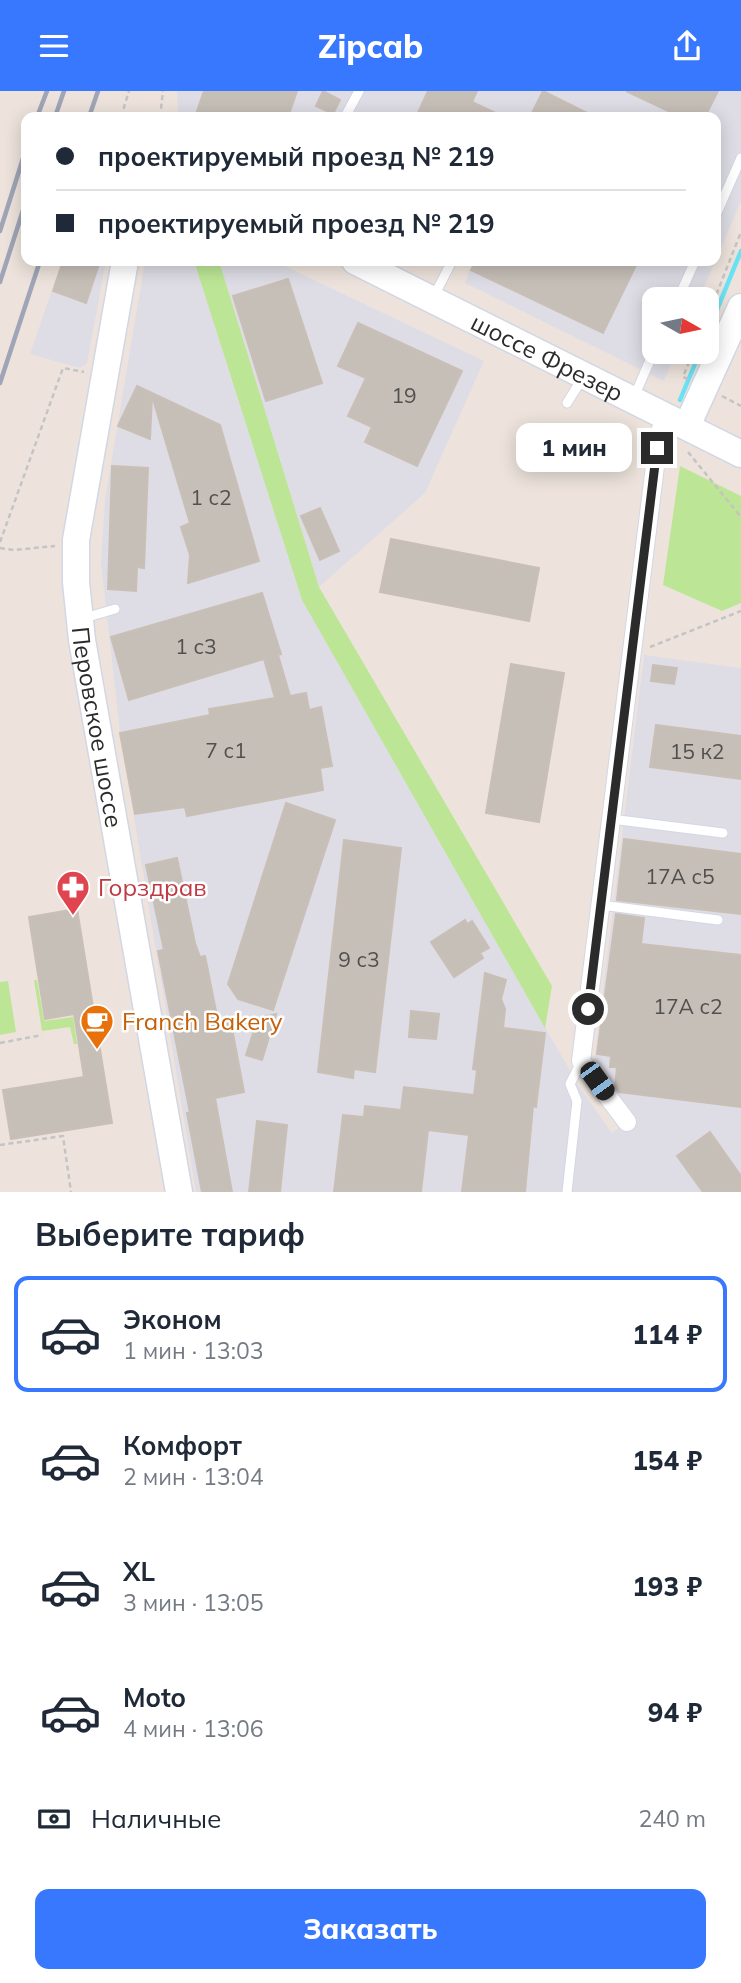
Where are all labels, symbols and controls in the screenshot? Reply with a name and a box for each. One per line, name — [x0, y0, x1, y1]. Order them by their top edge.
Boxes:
text: Zipcab — [318, 26, 423, 66]
icon: menu — [35, 27, 73, 65]
icon: share — [668, 27, 706, 65]
text: проектируемый проезд № 219 — [98, 140, 495, 173]
text: проектируемый проезд № 219 — [98, 207, 495, 240]
north arrow — [642, 287, 719, 364]
map controls — [642, 287, 719, 364]
street label: шоссе Фрезер — [466, 307, 628, 408]
house number: 19 — [391, 382, 417, 408]
callout: 1 мин — [517, 423, 632, 473]
route end — [641, 432, 673, 464]
text: 1 мин — [541, 433, 607, 462]
house number: 1 с2 — [190, 484, 232, 510]
street label: Перовское шоссе — [66, 625, 130, 830]
house number: 1 с3 — [175, 633, 217, 659]
house number: 7 с1 — [205, 737, 247, 763]
house number: 15 к2 — [670, 738, 724, 764]
house number: 17А с5 — [645, 863, 715, 889]
pharmacy icon: Горздрав — [54, 868, 92, 917]
place label: Горздрав — [98, 872, 207, 902]
house number: 9 с3 — [338, 946, 380, 972]
route start — [572, 993, 604, 1025]
house number: 17А с2 — [653, 993, 723, 1019]
cafe icon: Franch Bakery — [78, 1002, 116, 1051]
place label: Franch Bakery — [122, 1006, 283, 1036]
car — [577, 1058, 618, 1104]
text: Выберите тариф — [35, 1214, 305, 1254]
icon: car — [39, 1303, 102, 1366]
text: Эконом — [123, 1303, 222, 1336]
text: 114 ₽ — [632, 1318, 702, 1351]
text: 1 мин · 13:03 — [123, 1336, 263, 1365]
icon: car — [39, 1429, 102, 1492]
text: Комфорт — [123, 1429, 242, 1462]
text: 154 ₽ — [632, 1444, 702, 1477]
text: 2 мин · 13:04 — [123, 1462, 263, 1491]
icon: car — [39, 1555, 102, 1618]
text: XL — [123, 1555, 155, 1588]
text: 193 ₽ — [632, 1570, 702, 1603]
text: 3 мин · 13:05 — [123, 1588, 263, 1617]
icon: car — [39, 1681, 102, 1744]
text: Moto — [123, 1681, 186, 1714]
text: 94 ₽ — [648, 1696, 702, 1729]
text: 4 мин · 13:06 — [123, 1714, 263, 1743]
icon: cash — [35, 1800, 73, 1838]
text: Наличные — [91, 1802, 221, 1835]
text: 240 m — [638, 1804, 706, 1833]
button: Заказать — [35, 1889, 706, 1969]

